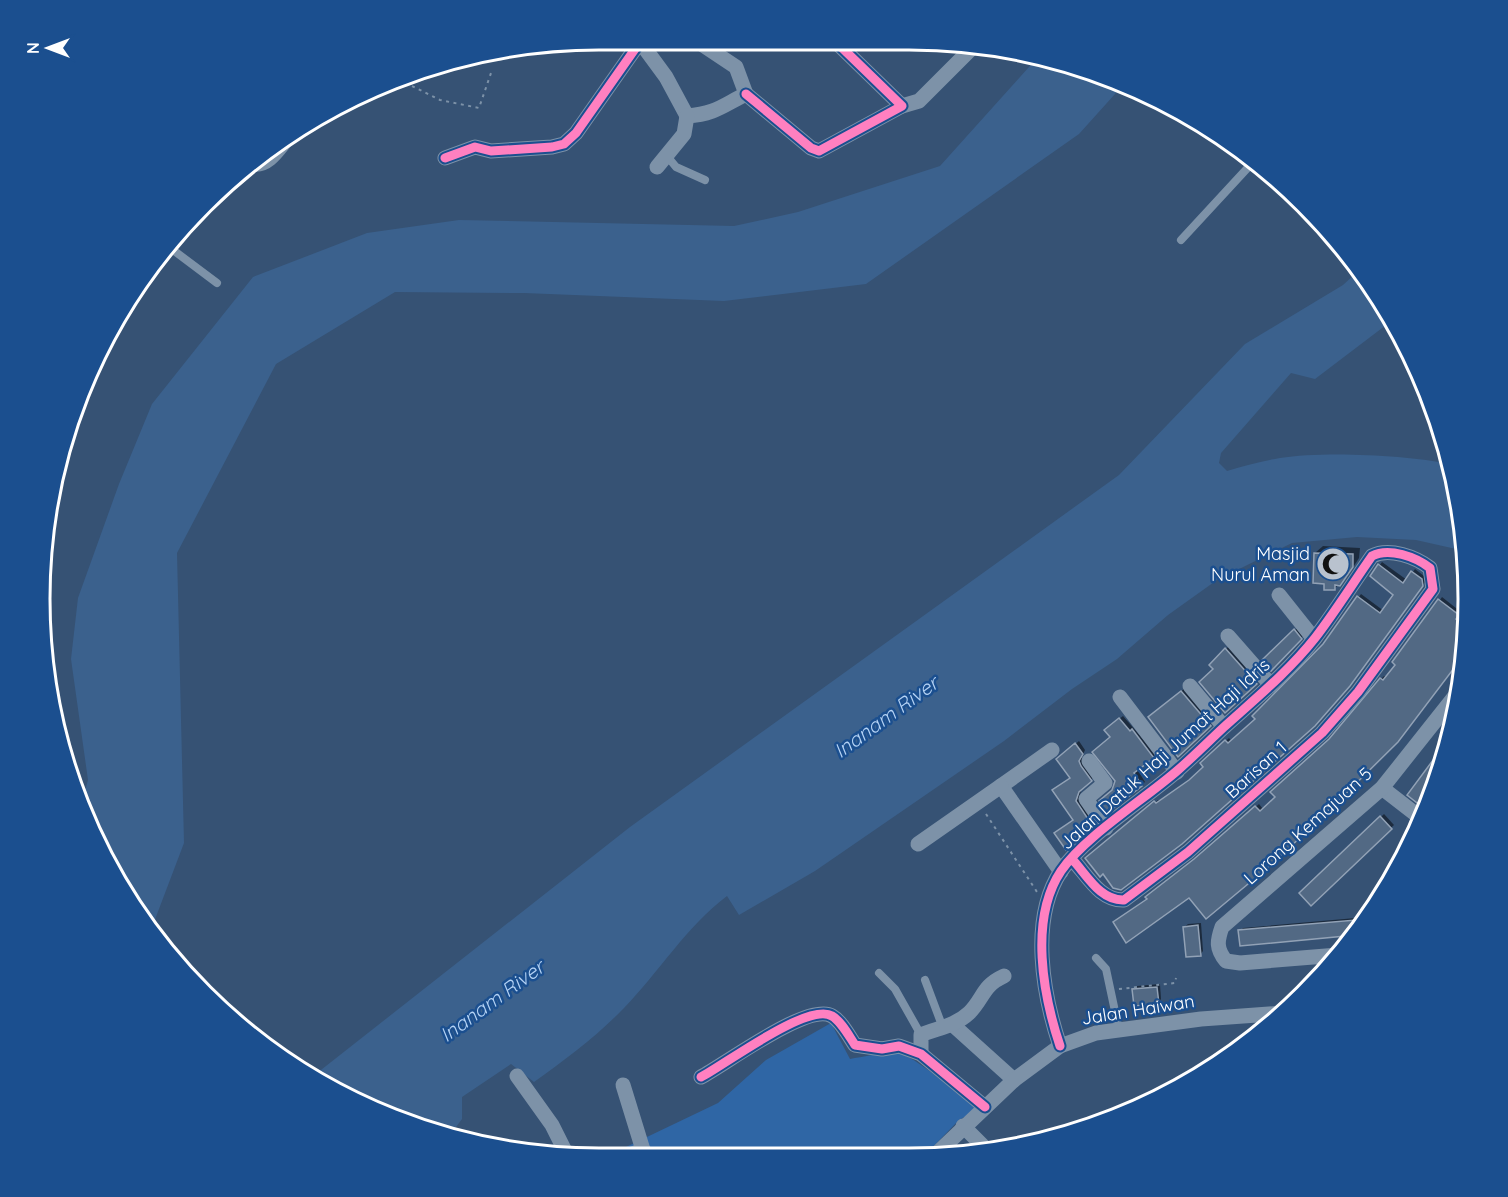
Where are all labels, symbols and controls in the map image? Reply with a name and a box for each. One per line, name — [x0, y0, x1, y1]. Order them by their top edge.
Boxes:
north arrow — [18, 18, 78, 78]
text: N — [23, 42, 43, 54]
place label: Masjid Nurul Aman — [1211, 542, 1310, 586]
mosque icon: Masjid Nurul Aman — [1315, 546, 1351, 582]
street label: Jalan Datuk Haji Jumat Haji Idris — [1055, 653, 1274, 854]
water label: Inanam River — [829, 669, 945, 763]
street label: Barisan 1 — [1220, 736, 1291, 803]
street label: Lorong Kemajuan 5 — [1239, 762, 1377, 889]
water label: Inanam River — [435, 953, 551, 1047]
street label: Jalan Haiwan — [1080, 989, 1196, 1030]

